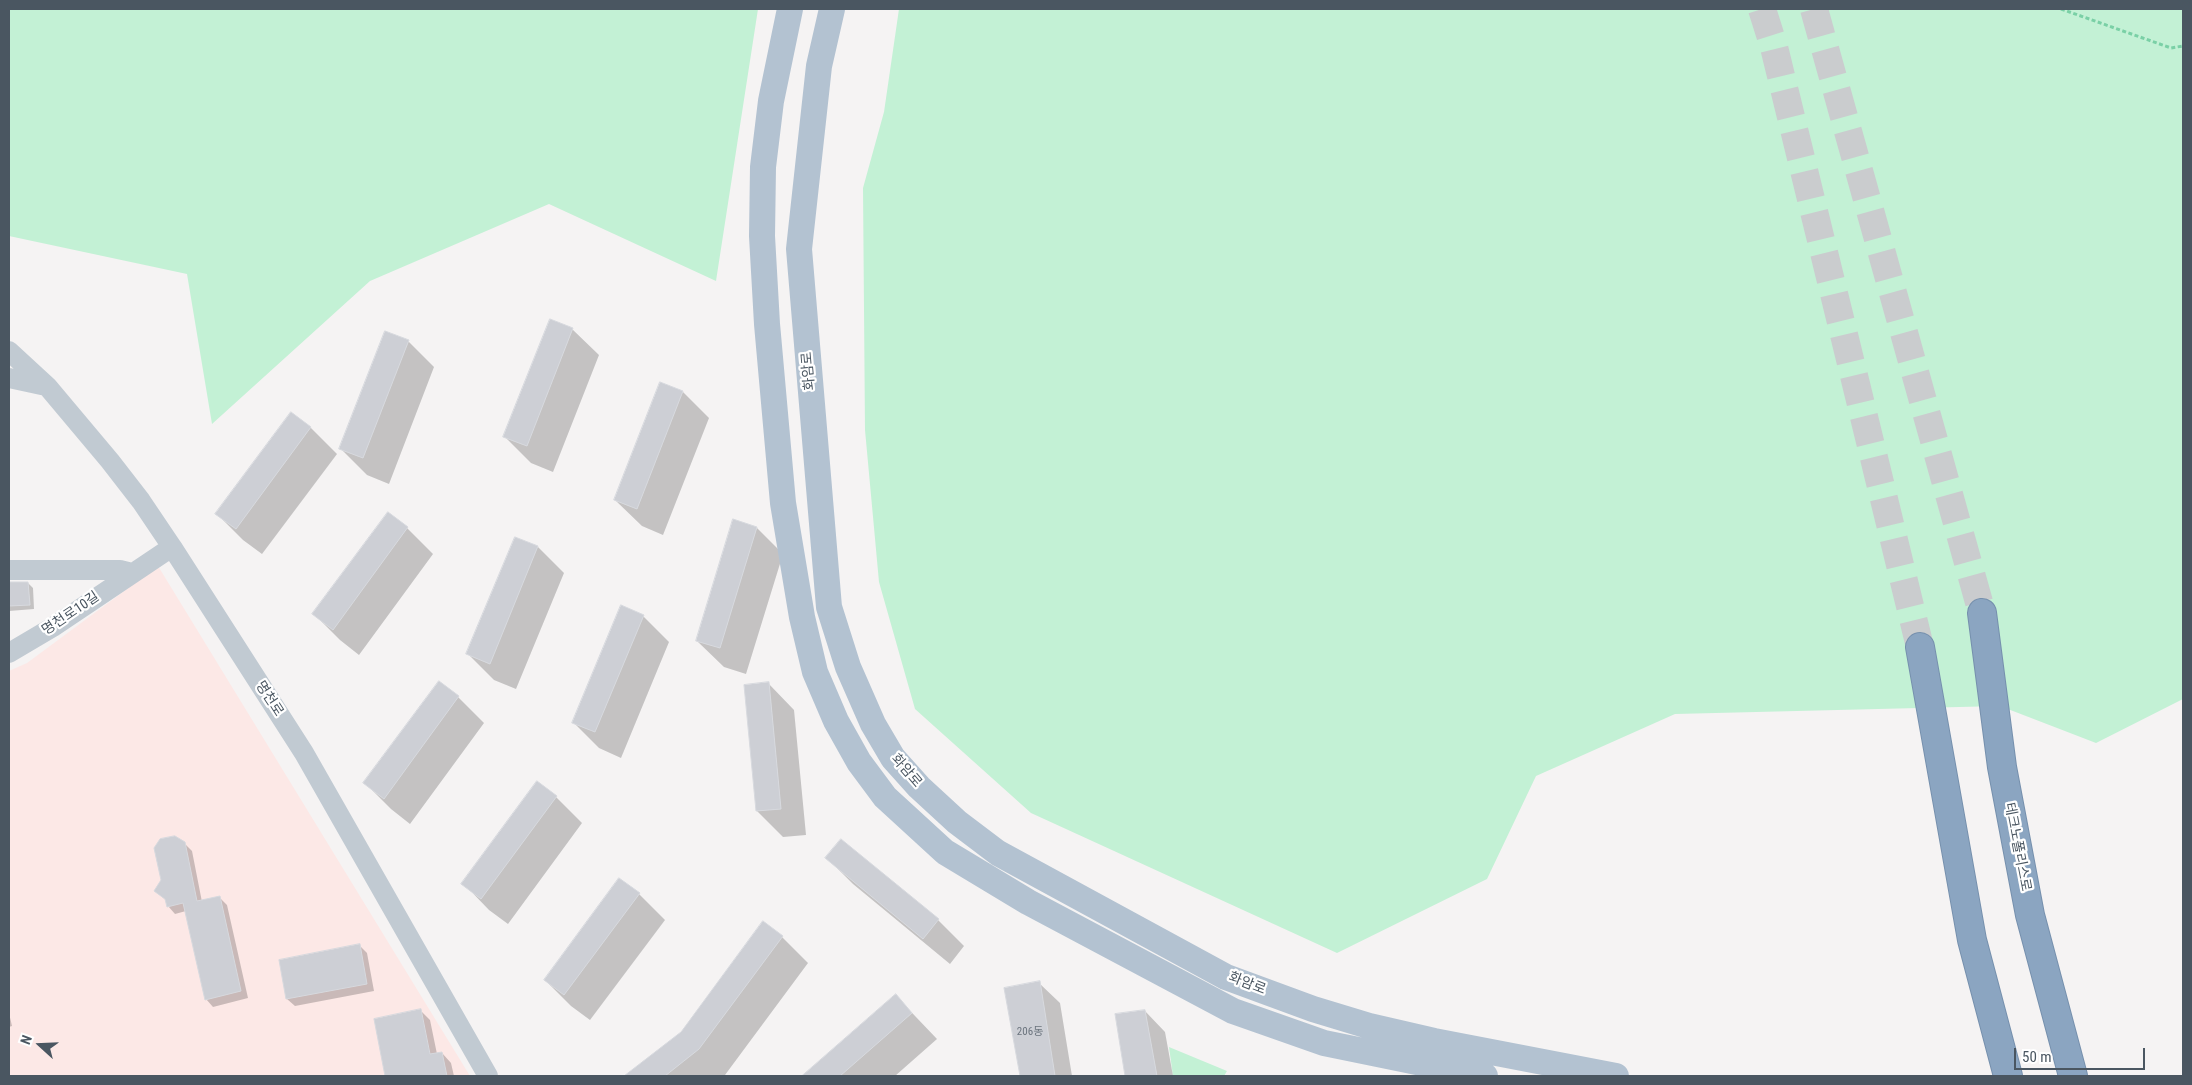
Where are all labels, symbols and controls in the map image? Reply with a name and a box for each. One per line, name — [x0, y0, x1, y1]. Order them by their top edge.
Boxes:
street label: 화암로 — [799, 351, 819, 391]
street label: 명천로10길 — [39, 589, 103, 639]
street label: 명천로 — [251, 678, 287, 720]
street label: 화암로 — [887, 751, 925, 791]
street label: 테크노폴리스로 — [2000, 801, 2034, 893]
street label: 화암로 — [1226, 969, 1268, 999]
north arrow — [15, 1020, 65, 1070]
house number: 206동 — [1017, 1025, 1043, 1039]
text: N — [17, 1033, 35, 1047]
scale bar — [2017, 1038, 2148, 1070]
text: 50 m — [2022, 1048, 2052, 1066]

